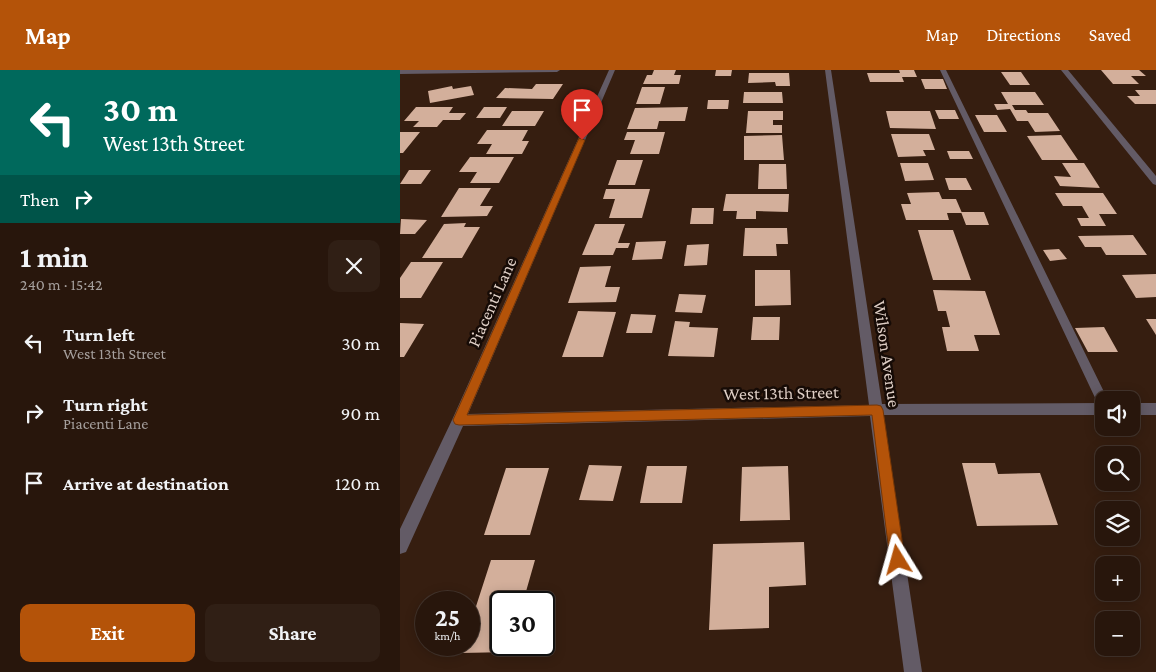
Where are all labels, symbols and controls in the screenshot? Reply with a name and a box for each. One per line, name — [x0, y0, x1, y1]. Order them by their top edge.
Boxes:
text: Map — [25, 22, 71, 49]
text: Map — [926, 25, 958, 45]
text: Directions — [986, 25, 1061, 45]
text: Saved — [1089, 25, 1131, 45]
pin — [561, 89, 603, 140]
icon: left — [20, 90, 85, 155]
text: 30 m — [103, 90, 178, 129]
icon: arrive — [568, 96, 596, 124]
text: West 13th Street — [103, 131, 245, 156]
icon: right — [69, 185, 97, 213]
text: Then — [20, 189, 59, 210]
text: 1 min — [20, 240, 88, 273]
button: close — [328, 240, 380, 292]
street label: Piacenti Lane — [463, 254, 521, 350]
text: 240 m · 15:42 — [20, 276, 103, 293]
street label: Wilson Avenue — [870, 299, 904, 409]
text: Turn left — [63, 324, 135, 345]
icon: left — [20, 329, 48, 357]
text: 30 m — [341, 333, 380, 354]
text: West 13th Street — [63, 345, 166, 362]
street label: West 13th Street — [723, 382, 840, 404]
map controls — [1095, 391, 1140, 656]
button: sound — [1095, 391, 1140, 436]
text: Turn right — [63, 394, 148, 415]
icon: right — [20, 399, 48, 427]
text: 90 m — [341, 403, 380, 424]
text: Piacenti Lane — [63, 415, 148, 432]
button: search — [1095, 446, 1140, 491]
icon: arrive — [20, 469, 48, 497]
text: Arrive at destination — [63, 473, 229, 494]
text: 120 m — [335, 473, 380, 494]
button: layers — [1095, 501, 1140, 546]
position arrow — [871, 533, 923, 585]
button: + — [1095, 556, 1140, 601]
speed limit sign: 30 — [490, 591, 555, 656]
button: Exit — [20, 604, 195, 662]
button: Share — [205, 604, 380, 662]
text: 25 — [435, 604, 460, 631]
button: − — [1095, 611, 1140, 656]
text: km/h — [435, 629, 460, 643]

